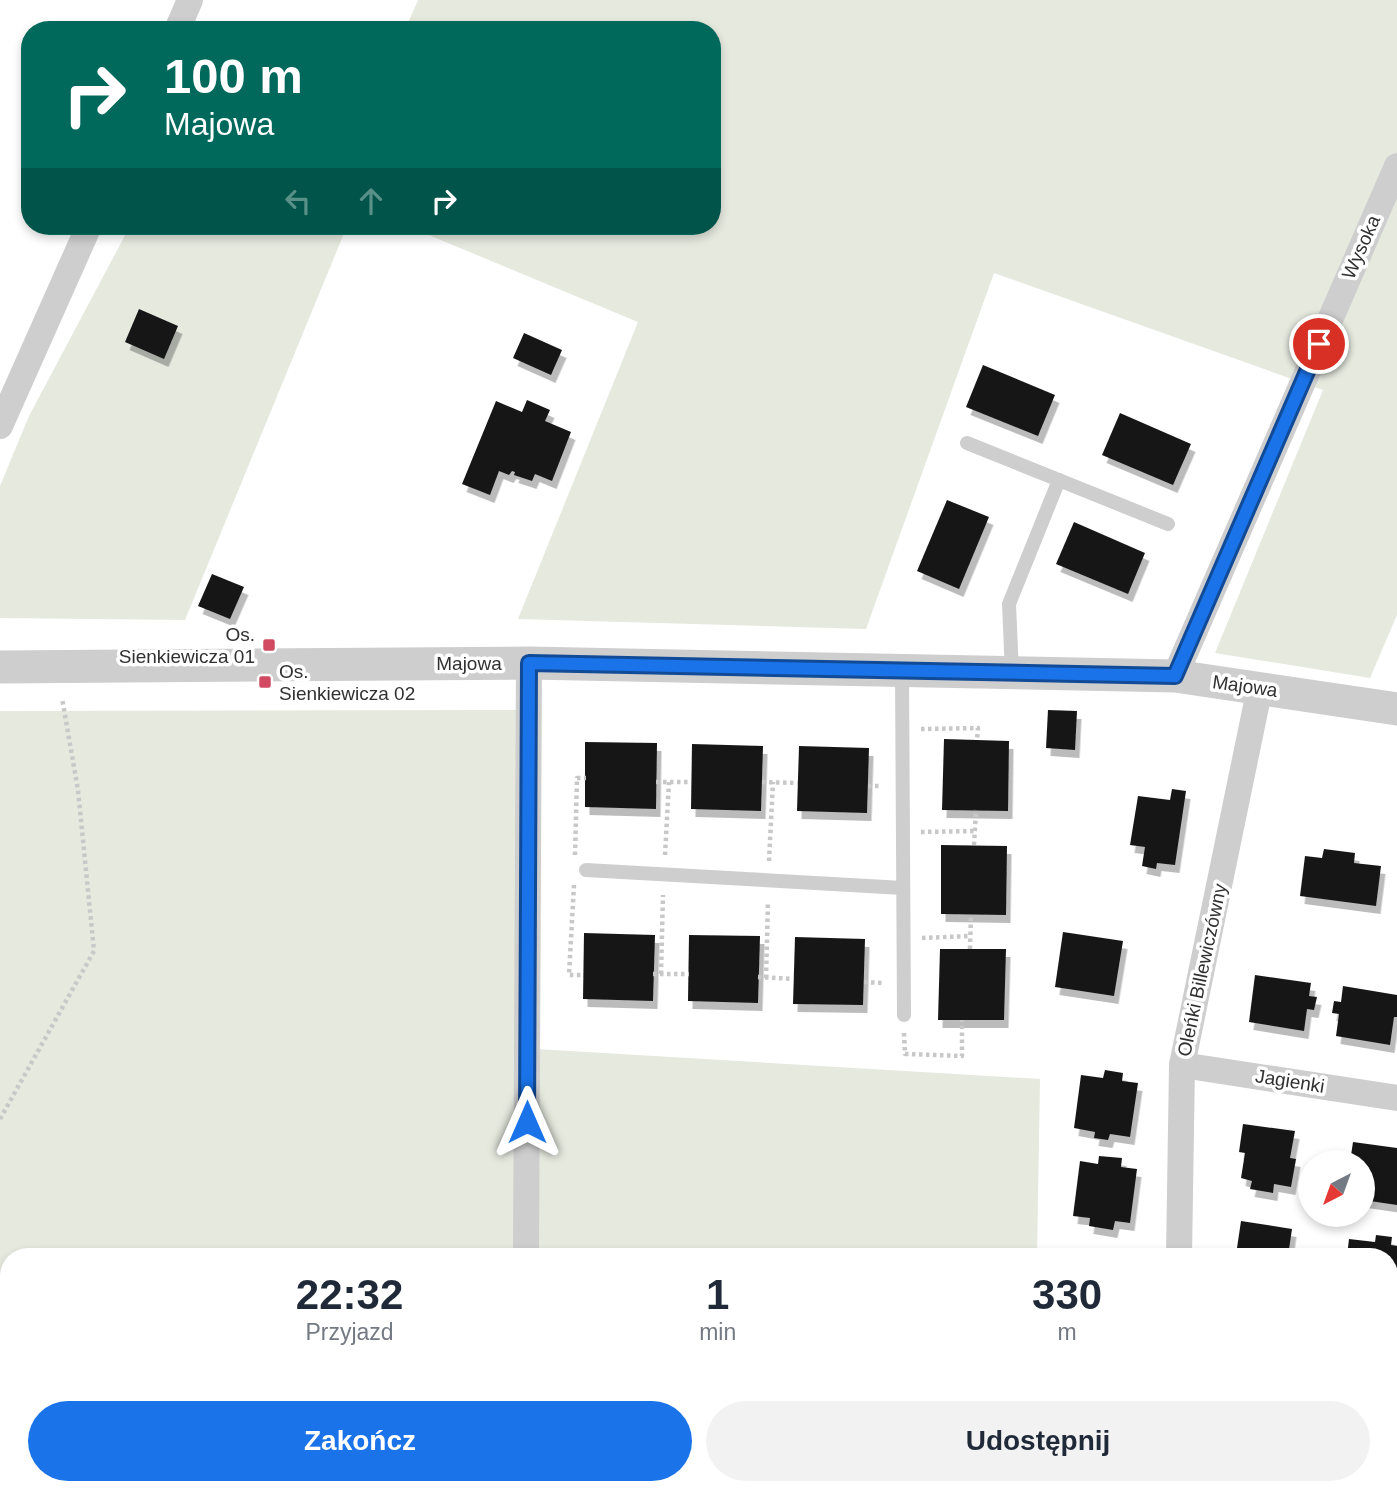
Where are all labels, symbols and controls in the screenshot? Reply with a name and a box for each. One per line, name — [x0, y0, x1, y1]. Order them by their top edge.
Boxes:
icon: right — [49, 49, 140, 140]
text: 100 m — [164, 49, 303, 103]
text: Majowa — [164, 106, 274, 142]
icon: left — [279, 182, 317, 220]
icon: ahead — [352, 182, 390, 220]
icon: right — [425, 182, 463, 220]
street label: Wysoka — [1338, 212, 1384, 282]
pin — [1289, 314, 1349, 374]
icon: arrive — [1300, 325, 1338, 363]
place label: Os. Sienkiewicza 01 — [119, 624, 255, 667]
marker: Os. Sienkiewicza 01 — [261, 637, 277, 653]
street label: Majowa — [436, 653, 502, 674]
place label: Os. Sienkiewicza 02 — [279, 661, 415, 704]
street label: Majowa — [1211, 671, 1279, 701]
marker: Os. Sienkiewicza 02 — [257, 674, 273, 690]
street label: Oleńki Billewiczówny — [1173, 881, 1231, 1058]
street label: Jagienki — [1254, 1065, 1326, 1097]
position arrow — [490, 1085, 564, 1159]
north arrow — [1298, 1150, 1376, 1227]
map controls — [1298, 1150, 1375, 1227]
text: 22:32 — [296, 1271, 403, 1318]
text: 1 — [706, 1271, 729, 1318]
text: 330 — [1032, 1271, 1102, 1318]
text: Przyjazd — [305, 1319, 394, 1345]
text: min — [699, 1319, 736, 1345]
text: m — [1058, 1319, 1077, 1345]
button: Zakończ — [28, 1401, 692, 1481]
button: Udostępnij — [706, 1401, 1370, 1481]

